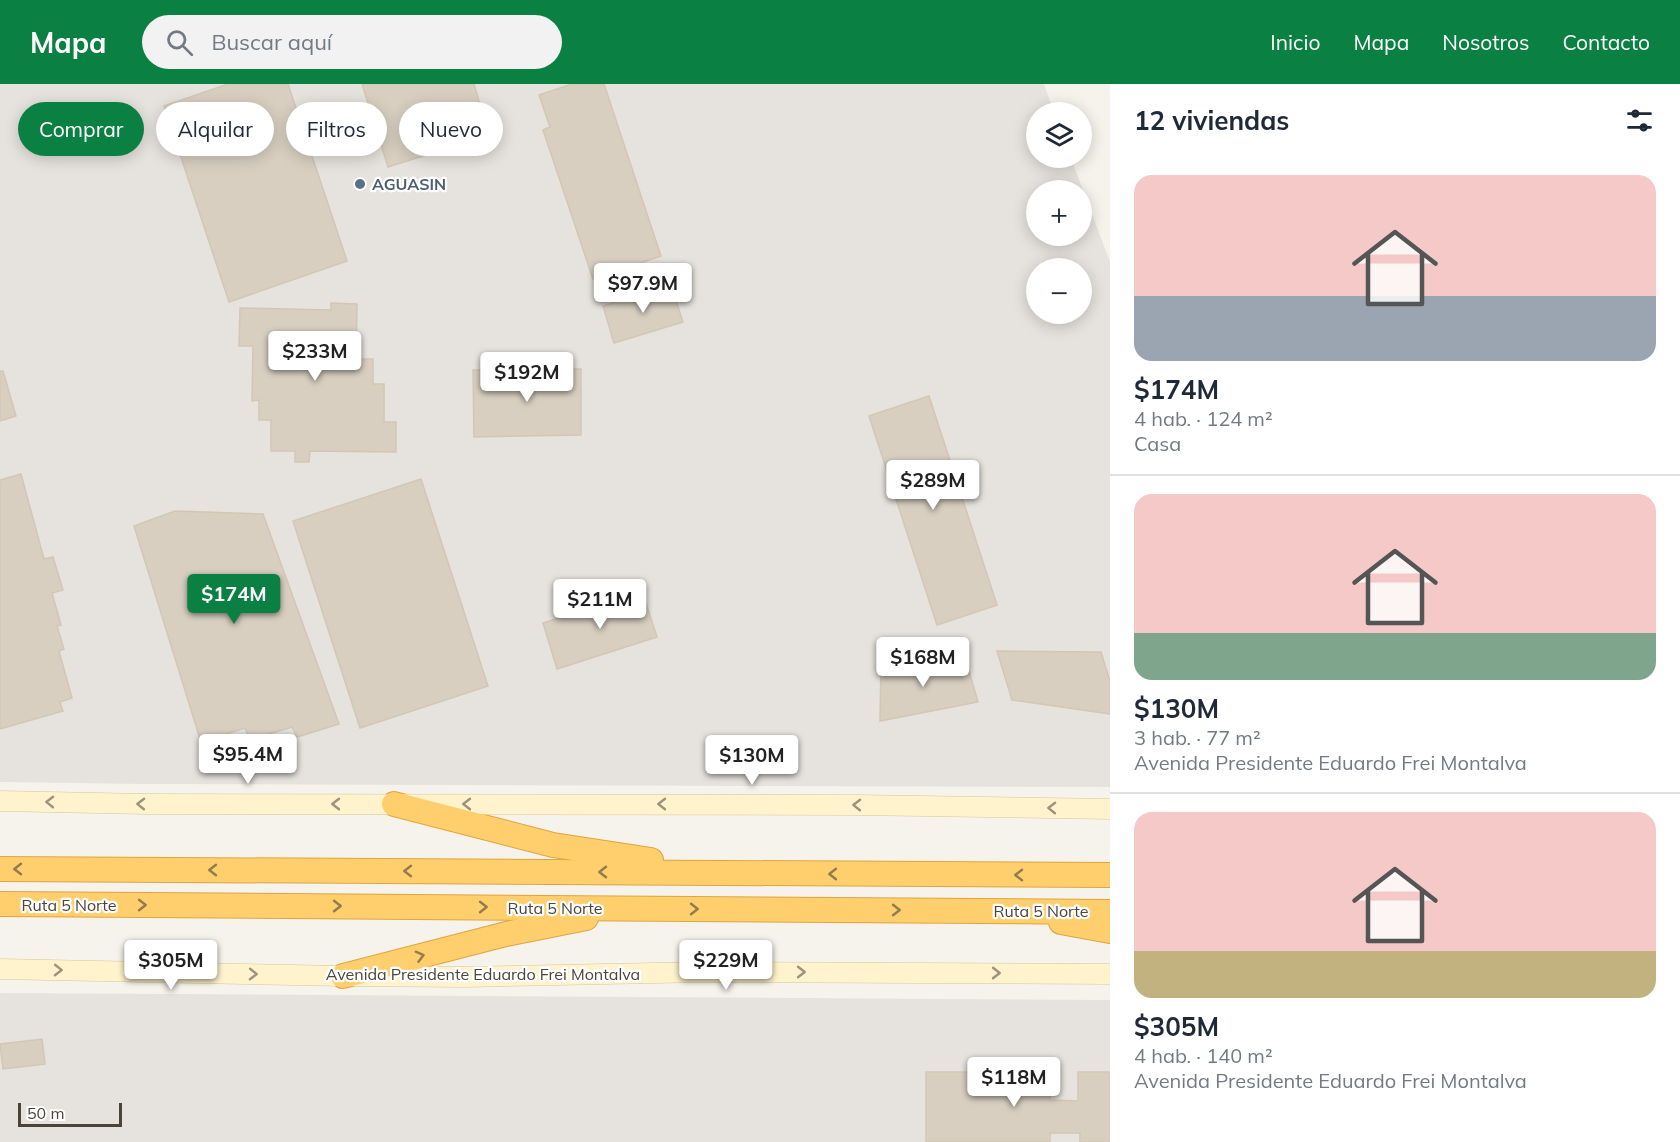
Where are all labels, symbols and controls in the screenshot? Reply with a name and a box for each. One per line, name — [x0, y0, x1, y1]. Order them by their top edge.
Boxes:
search box — [142, 15, 562, 69]
text: Mapa — [30, 25, 106, 60]
icon: search — [163, 26, 196, 59]
text: Buscar aquí — [211, 28, 332, 56]
text: Inicio — [1270, 29, 1320, 55]
text: Mapa — [1353, 29, 1409, 55]
text: Nosotros — [1442, 29, 1529, 55]
text: Contacto — [1562, 29, 1650, 55]
chip: Comprar — [18, 102, 144, 156]
chip: Alquilar — [156, 102, 274, 156]
chip: Filtros — [286, 102, 387, 156]
chip: Nuevo — [399, 102, 503, 156]
map controls — [1026, 102, 1092, 324]
button: layers — [1026, 102, 1092, 168]
text: 12 viviendas — [1134, 104, 1289, 137]
icon: filters — [1623, 104, 1656, 137]
place label: AGUASIN — [372, 174, 446, 194]
marker: AGUASIN — [353, 177, 367, 191]
button: + — [1026, 180, 1092, 246]
icon: home — [1341, 214, 1449, 322]
button: − — [1026, 258, 1092, 324]
pin: $97.9M — [594, 263, 692, 314]
text: $97.9M — [608, 270, 678, 295]
pin: $233M — [273, 331, 357, 382]
text: $233M — [282, 338, 348, 363]
pin: $192M — [485, 352, 569, 403]
text: $192M — [494, 359, 560, 384]
text: $174M — [1134, 373, 1219, 406]
text: 4 hab. · 124 m² — [1134, 406, 1273, 431]
text: Casa — [1134, 431, 1181, 456]
pin: $289M — [891, 460, 975, 511]
text: $289M — [900, 467, 966, 492]
icon: home — [1341, 533, 1449, 641]
pin: $174M — [192, 574, 276, 625]
pin: $211M — [558, 579, 642, 630]
text: $174M — [201, 581, 267, 606]
text: $211M — [567, 586, 633, 611]
pin: $168M — [881, 637, 965, 688]
text: $168M — [890, 644, 956, 669]
text: $130M — [1134, 692, 1219, 725]
text: 3 hab. · 77 m² — [1134, 725, 1261, 750]
pin: $95.4M — [199, 734, 297, 785]
pin: $130M — [710, 735, 794, 786]
text: $95.4M — [213, 741, 283, 766]
text: $130M — [719, 742, 785, 767]
text: Avenida Presidente Eduardo Frei Montalva — [1134, 750, 1527, 775]
one-way arrow — [46, 796, 55, 808]
one-way arrow — [136, 797, 145, 810]
one-way arrow — [331, 798, 340, 810]
one-way arrow — [462, 798, 471, 810]
one-way arrow — [657, 798, 666, 811]
one-way arrow — [852, 799, 861, 812]
one-way arrow — [1047, 802, 1056, 814]
icon: home — [1341, 851, 1449, 959]
one-way arrow — [14, 863, 23, 875]
one-way arrow — [209, 864, 218, 876]
one-way arrow — [404, 865, 413, 877]
one-way arrow — [599, 866, 608, 878]
one-way arrow — [829, 867, 838, 880]
one-way arrow — [1014, 869, 1023, 881]
street label: Ruta 5 Norte — [22, 895, 117, 915]
street label: Ruta 5 Norte — [508, 898, 603, 918]
one-way arrow — [138, 899, 147, 911]
one-way arrow — [333, 900, 342, 912]
one-way arrow — [479, 901, 488, 913]
street label: Ruta 5 Norte — [994, 901, 1089, 921]
one-way arrow — [689, 902, 698, 915]
one-way arrow — [892, 904, 901, 916]
pin: $305M — [129, 940, 213, 991]
pin: $229M — [684, 940, 768, 991]
text: $305M — [138, 947, 204, 972]
text: $229M — [693, 947, 759, 972]
one-way arrow — [414, 951, 425, 963]
one-way arrow — [54, 964, 63, 976]
street label: Avenida Presidente Eduardo Frei Montalva — [326, 964, 640, 984]
one-way arrow — [796, 966, 805, 978]
one-way arrow — [991, 967, 1000, 979]
one-way arrow — [249, 968, 258, 980]
text: $305M — [1134, 1010, 1219, 1043]
text: 4 hab. · 140 m² — [1134, 1043, 1273, 1068]
pin: $118M — [972, 1057, 1056, 1108]
text: $118M — [981, 1064, 1047, 1089]
text: Avenida Presidente Eduardo Frei Montalva — [1134, 1068, 1527, 1093]
scale bar — [18, 1100, 122, 1128]
text: 50 m — [27, 1103, 64, 1123]

